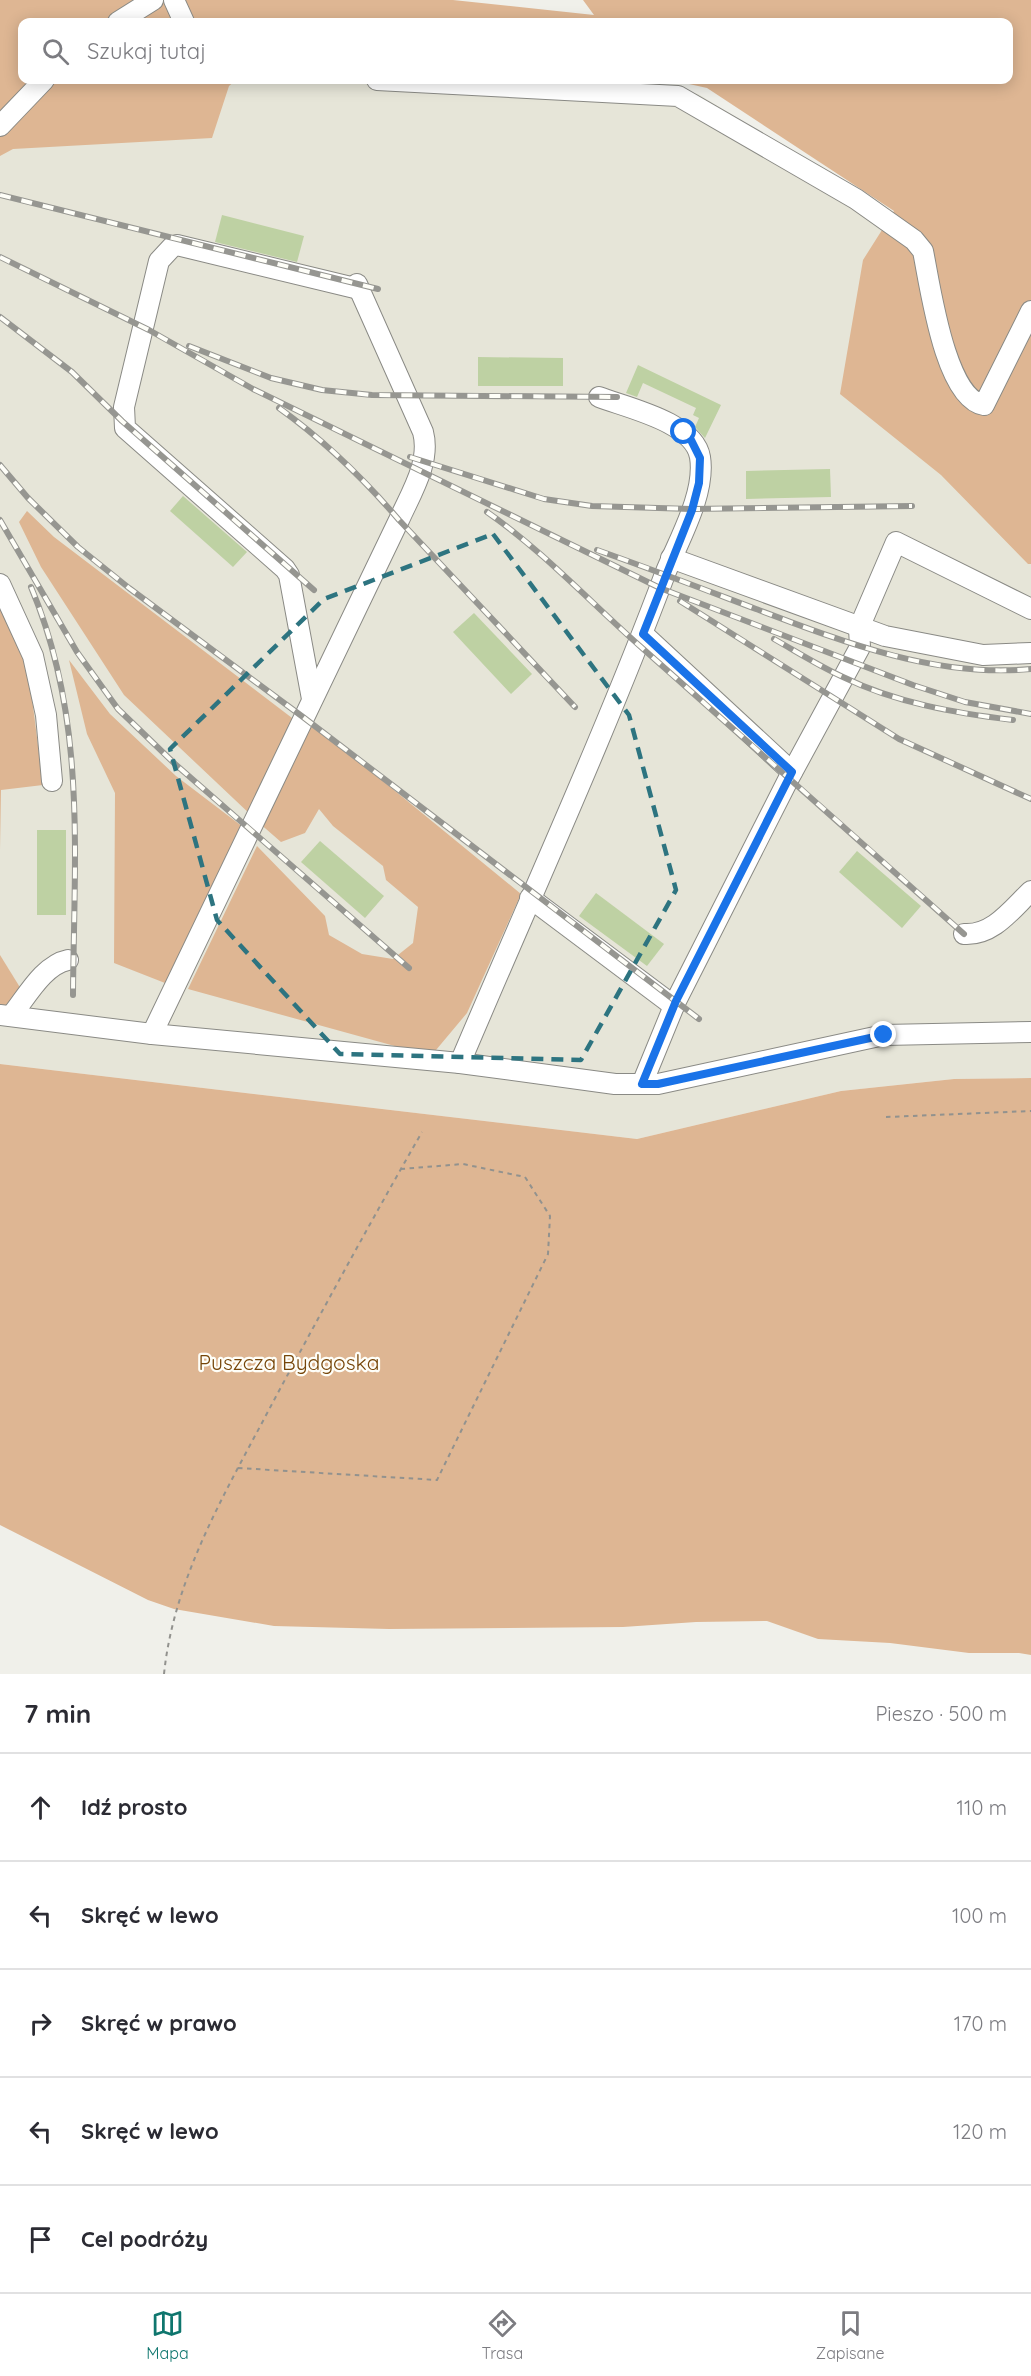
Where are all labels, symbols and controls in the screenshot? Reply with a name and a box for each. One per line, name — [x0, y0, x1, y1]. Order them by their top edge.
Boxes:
search box — [18, 18, 1013, 84]
icon: search — [39, 35, 72, 68]
text: Szukaj tutaj — [87, 37, 206, 65]
route start — [670, 418, 696, 444]
route end — [870, 1021, 896, 1047]
park label: Puszcza Bydgoska — [199, 1349, 379, 1375]
text: 7 min — [24, 1697, 91, 1730]
text: Pieszo · 500 m — [875, 1701, 1007, 1726]
icon: ahead — [24, 1791, 57, 1824]
text: Idź prosto — [81, 1793, 188, 1821]
text: 110 m — [957, 1795, 1007, 1820]
icon: left — [24, 1899, 57, 1932]
text: Skręć w lewo — [81, 1901, 219, 1929]
text: 100 m — [952, 1903, 1007, 1928]
icon: right — [24, 2007, 57, 2040]
text: Skręć w prawo — [81, 2009, 237, 2037]
text: 170 m — [954, 2011, 1007, 2036]
icon: left — [24, 2115, 57, 2148]
text: Skręć w lewo — [81, 2117, 219, 2145]
text: 120 m — [953, 2119, 1007, 2144]
icon: arrive — [24, 2223, 57, 2256]
text: Cel podróży — [81, 2225, 208, 2253]
tab: Mapa — [146, 2307, 189, 2363]
tab: Trasa — [481, 2307, 523, 2363]
tab: Zapisane — [816, 2307, 885, 2363]

